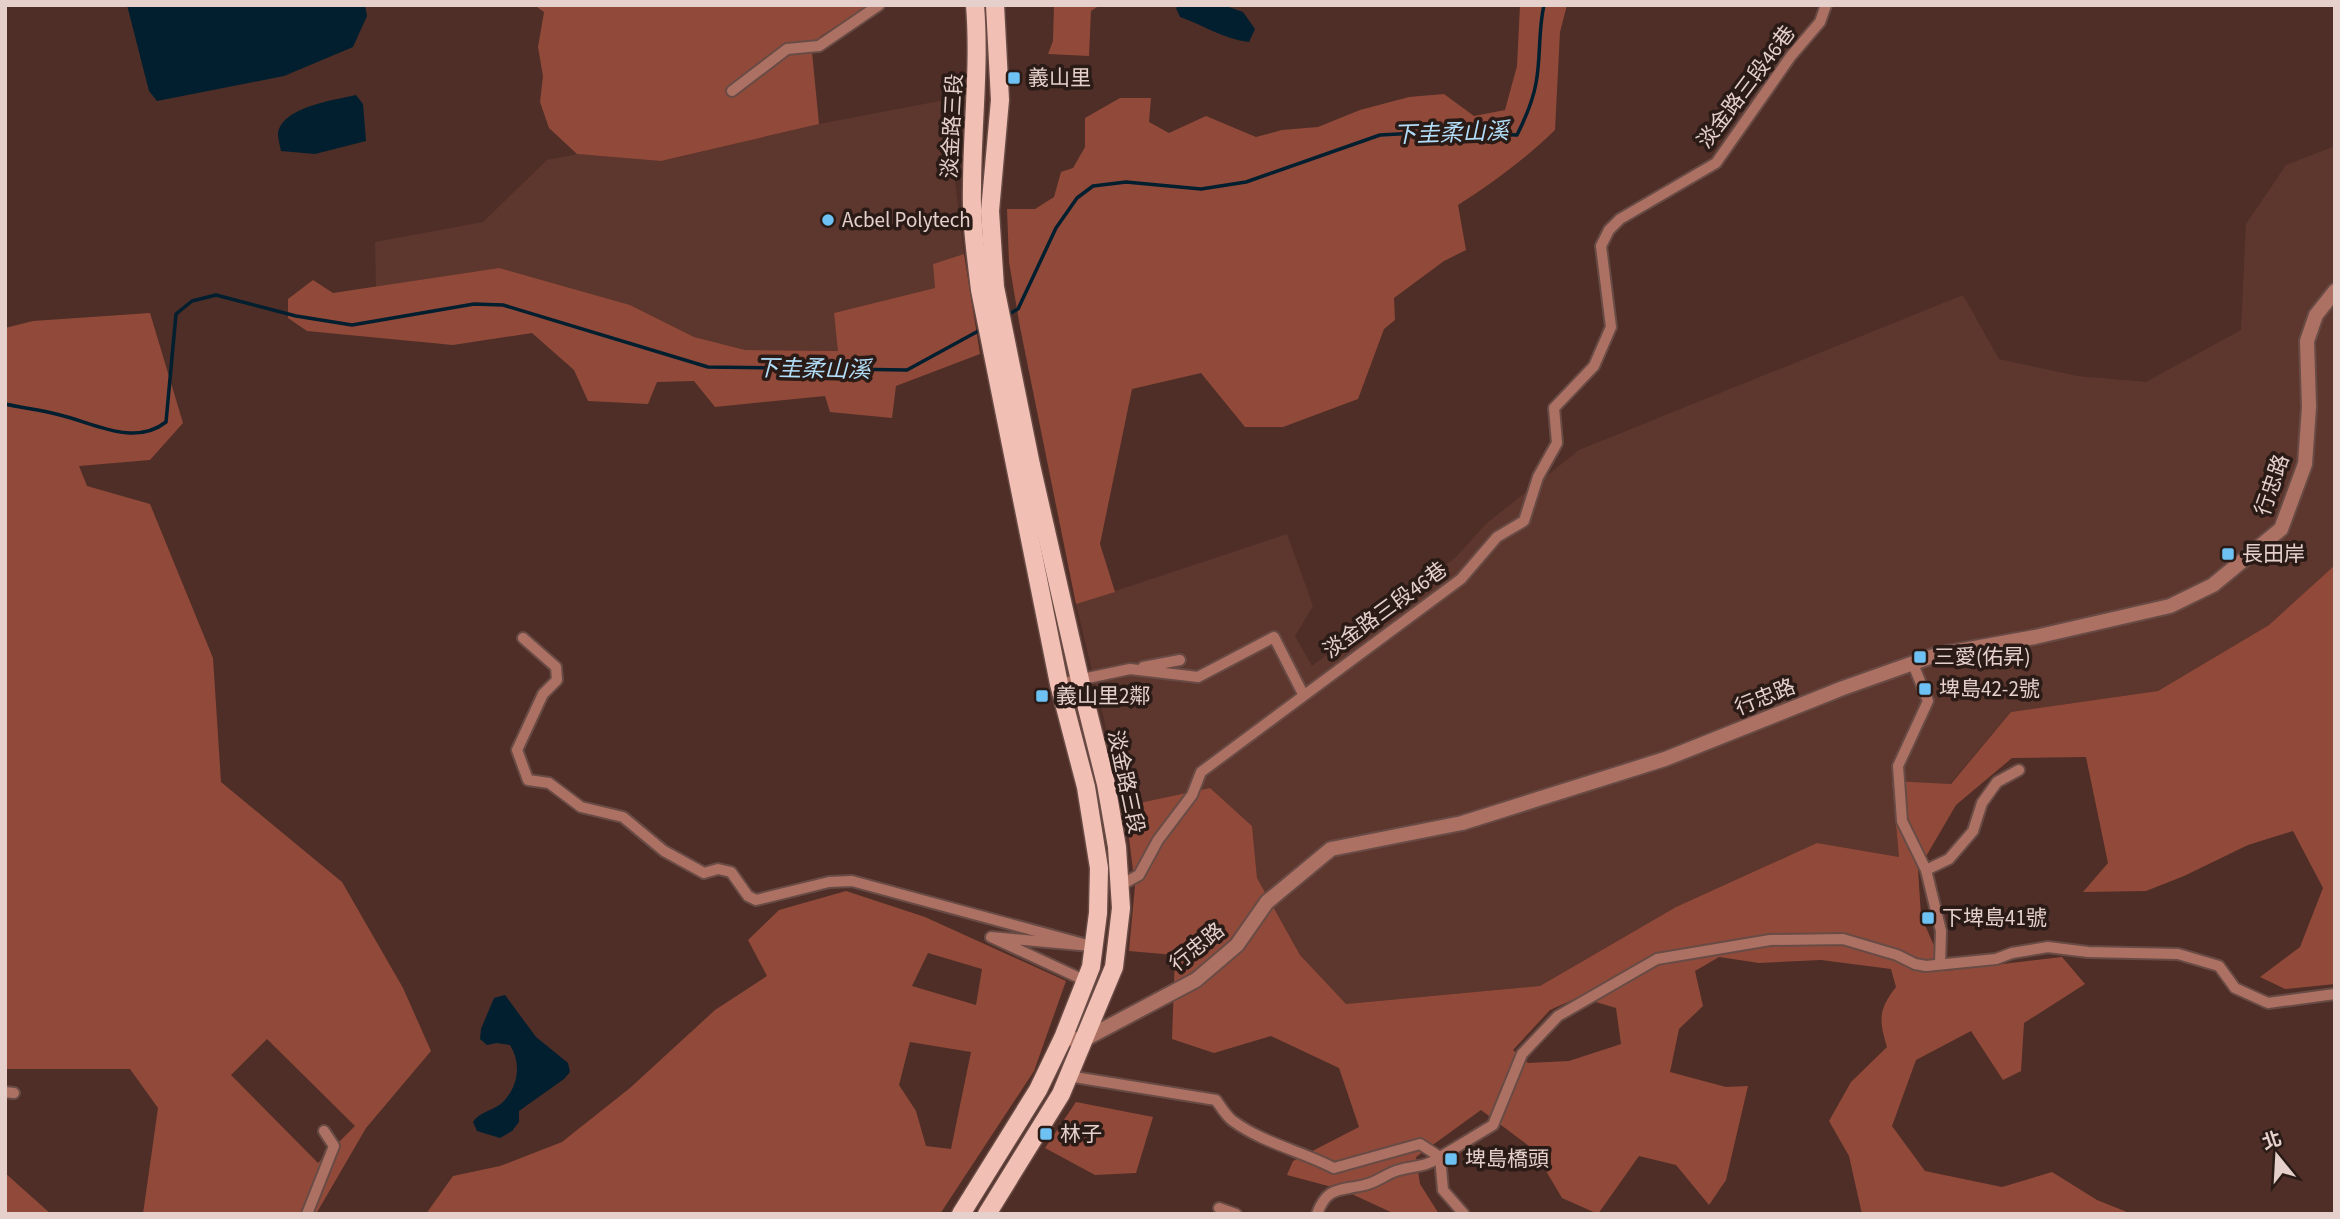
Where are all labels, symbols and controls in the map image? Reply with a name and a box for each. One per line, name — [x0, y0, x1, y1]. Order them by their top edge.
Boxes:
street label: 淡金路三段46巷 — [1690, 19, 1802, 155]
place label: 義山里 — [1028, 63, 1091, 93]
marker: 義山里 — [1006, 70, 1022, 86]
street label: 淡金路三段 — [934, 73, 970, 179]
water label: 下圭柔山溪 — [1393, 114, 1512, 151]
place label: Acbel Polytech — [842, 205, 971, 235]
marker: Acbel Polytech — [820, 212, 836, 228]
water label: 下圭柔山溪 — [755, 351, 874, 387]
street label: 行忠路 — [2248, 450, 2296, 520]
place label: 長田岸 — [2242, 539, 2305, 569]
marker: 長田岸 — [2220, 546, 2236, 562]
street label: 淡金路三段46巷 — [1317, 555, 1453, 665]
place label: 三愛(佑昇) — [1934, 642, 2031, 672]
marker: 三愛(佑昇) — [1912, 649, 1928, 665]
street label: 行忠路 — [1730, 671, 1800, 723]
place label: 埤島42-2號 — [1939, 674, 2040, 704]
place label: 義山里2鄰 — [1056, 681, 1150, 711]
marker: 埤島42-2號 — [1917, 681, 1933, 697]
marker: 義山里2鄰 — [1034, 688, 1050, 704]
street label: 淡金路三段 — [1100, 728, 1152, 836]
place label: 下埤島41號 — [1942, 903, 2047, 933]
marker: 下埤島41號 — [1920, 910, 1936, 926]
street label: 行忠路 — [1163, 916, 1231, 978]
place label: 林子 — [1060, 1119, 1102, 1149]
north arrow — [2242, 1121, 2312, 1191]
text: 北 — [2259, 1125, 2285, 1157]
marker: 林子 — [1038, 1126, 1054, 1142]
place label: 埤島橋頭 — [1465, 1144, 1549, 1174]
marker: 埤島橋頭 — [1443, 1151, 1459, 1167]

